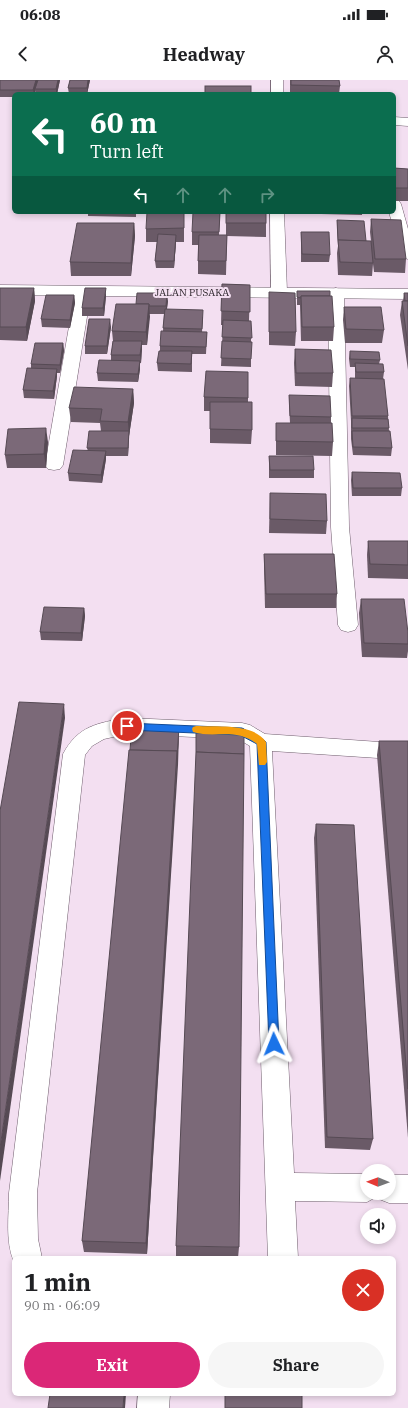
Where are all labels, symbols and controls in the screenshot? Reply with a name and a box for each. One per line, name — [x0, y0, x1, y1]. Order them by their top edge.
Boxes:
text: 06:08 — [20, 5, 61, 24]
icon: back — [12, 43, 34, 65]
text: Headway — [163, 43, 245, 66]
icon: person — [374, 43, 396, 65]
text: 60 m — [90, 104, 157, 141]
icon: left — [24, 108, 76, 160]
text: Turn left — [90, 140, 164, 163]
icon: left — [130, 184, 152, 206]
icon: ahead — [172, 184, 194, 206]
icon: ahead — [214, 184, 236, 206]
icon: right — [256, 184, 278, 206]
street label: JALAN PUSAKA — [155, 286, 229, 299]
pin — [110, 709, 144, 743]
icon: arrive — [116, 715, 138, 737]
position arrow — [253, 1023, 295, 1065]
north arrow — [360, 1164, 396, 1200]
map controls — [360, 1164, 396, 1244]
button: sound — [360, 1208, 396, 1244]
text: 1 min — [24, 1266, 91, 1298]
button: close — [342, 1269, 384, 1311]
text: 90 m · 06:09 — [24, 1297, 100, 1314]
button: Exit — [24, 1342, 200, 1388]
button: Share — [208, 1342, 384, 1388]

